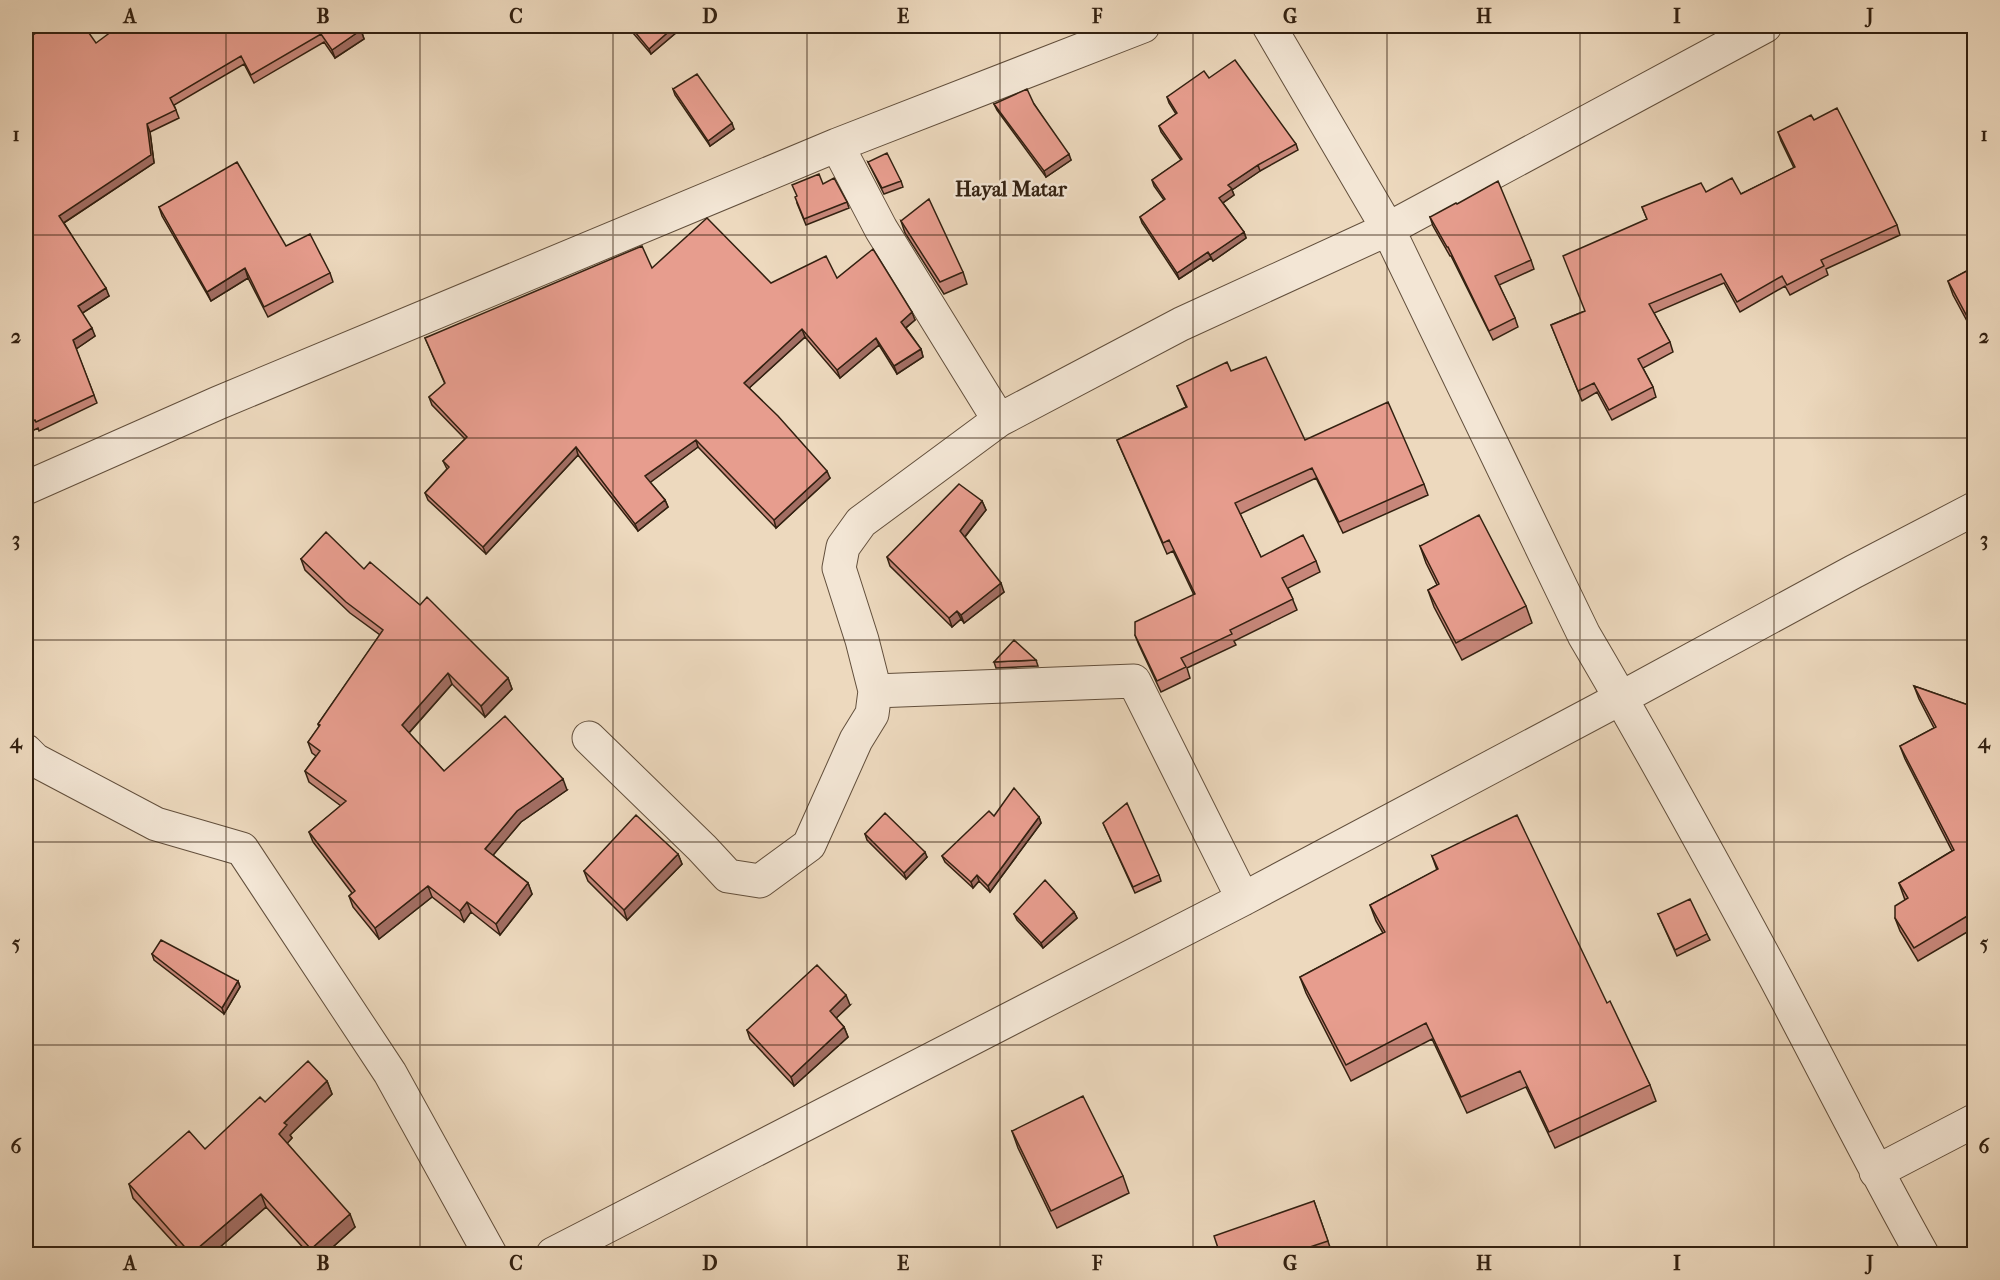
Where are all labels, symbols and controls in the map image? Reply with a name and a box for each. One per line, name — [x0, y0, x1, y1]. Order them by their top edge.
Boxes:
text: A — [122, 5, 138, 28]
text: B — [316, 5, 330, 28]
text: C — [509, 5, 523, 28]
text: D — [702, 5, 718, 28]
text: E — [897, 5, 909, 28]
text: F — [1091, 5, 1103, 28]
text: G — [1283, 5, 1297, 28]
text: H — [1476, 5, 1492, 28]
text: I — [1673, 5, 1681, 28]
text: J — [1864, 5, 1874, 28]
text: 1 — [12, 123, 20, 146]
text: 1 — [1980, 123, 1988, 146]
district label: Hayal Matar — [955, 177, 1068, 201]
text: 2 — [11, 325, 21, 348]
text: 2 — [1979, 325, 1989, 348]
text: 3 — [12, 528, 20, 551]
text: 3 — [1980, 528, 1988, 551]
text: 4 — [9, 730, 23, 754]
text: 4 — [1977, 730, 1991, 754]
text: 5 — [12, 932, 21, 955]
text: 5 — [1980, 932, 1989, 955]
text: 6 — [11, 1135, 23, 1158]
text: 6 — [1979, 1135, 1991, 1158]
text: A — [122, 1252, 138, 1275]
text: B — [316, 1252, 330, 1275]
text: C — [509, 1252, 523, 1275]
text: D — [702, 1252, 718, 1275]
text: E — [897, 1252, 909, 1275]
text: F — [1091, 1252, 1103, 1275]
text: G — [1283, 1252, 1297, 1275]
text: H — [1476, 1252, 1492, 1275]
text: I — [1673, 1252, 1681, 1275]
text: J — [1864, 1252, 1874, 1275]

